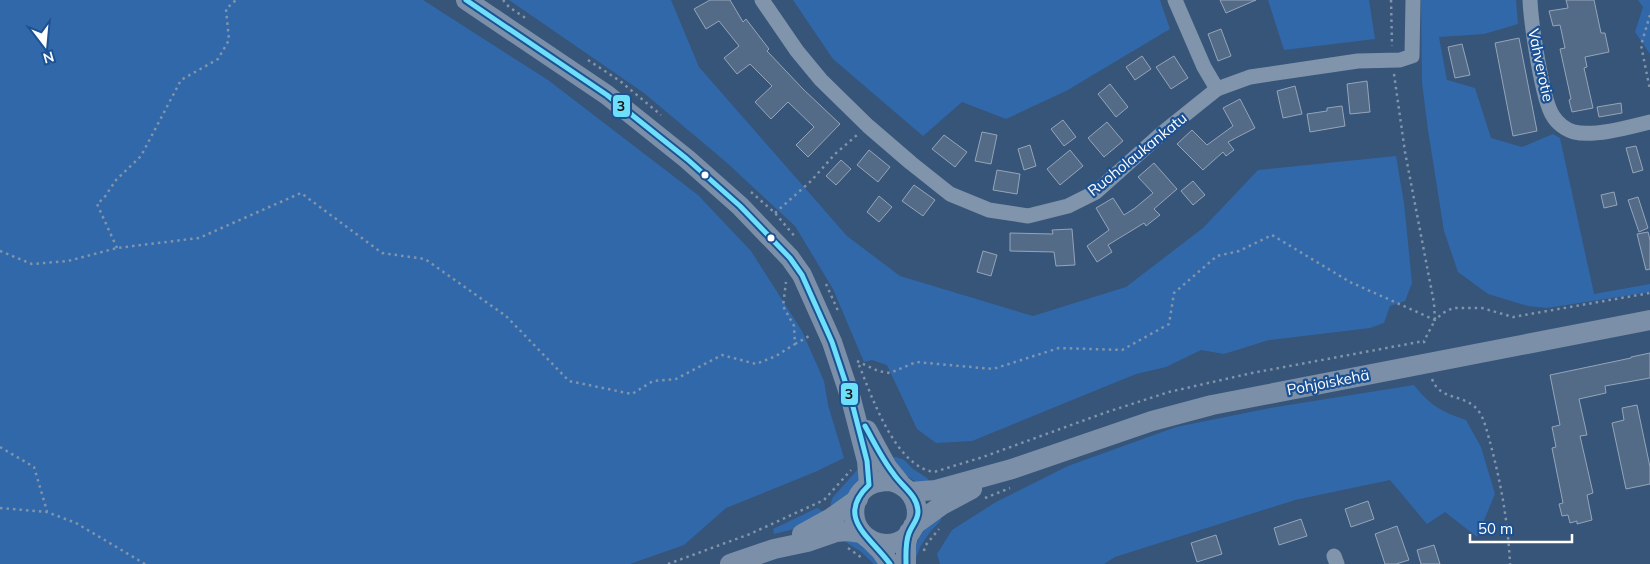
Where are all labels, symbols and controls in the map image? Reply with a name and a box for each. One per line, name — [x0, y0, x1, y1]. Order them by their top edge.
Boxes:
north arrow — [20, 20, 70, 70]
street label: Vahverotie — [1524, 27, 1558, 103]
text: N — [41, 47, 56, 68]
line badge: 3 — [612, 94, 631, 118]
text: 3 — [617, 97, 625, 115]
street label: Ruoholaukankatu — [1084, 108, 1190, 200]
unlabelled marker — [700, 170, 710, 180]
unlabelled marker — [766, 233, 776, 243]
street label: Pohjoiskehä — [1285, 365, 1371, 399]
line badge: 3 — [840, 382, 859, 406]
text: 3 — [845, 385, 853, 403]
scale bar — [1470, 512, 1572, 544]
text: 50 m — [1478, 519, 1513, 538]

